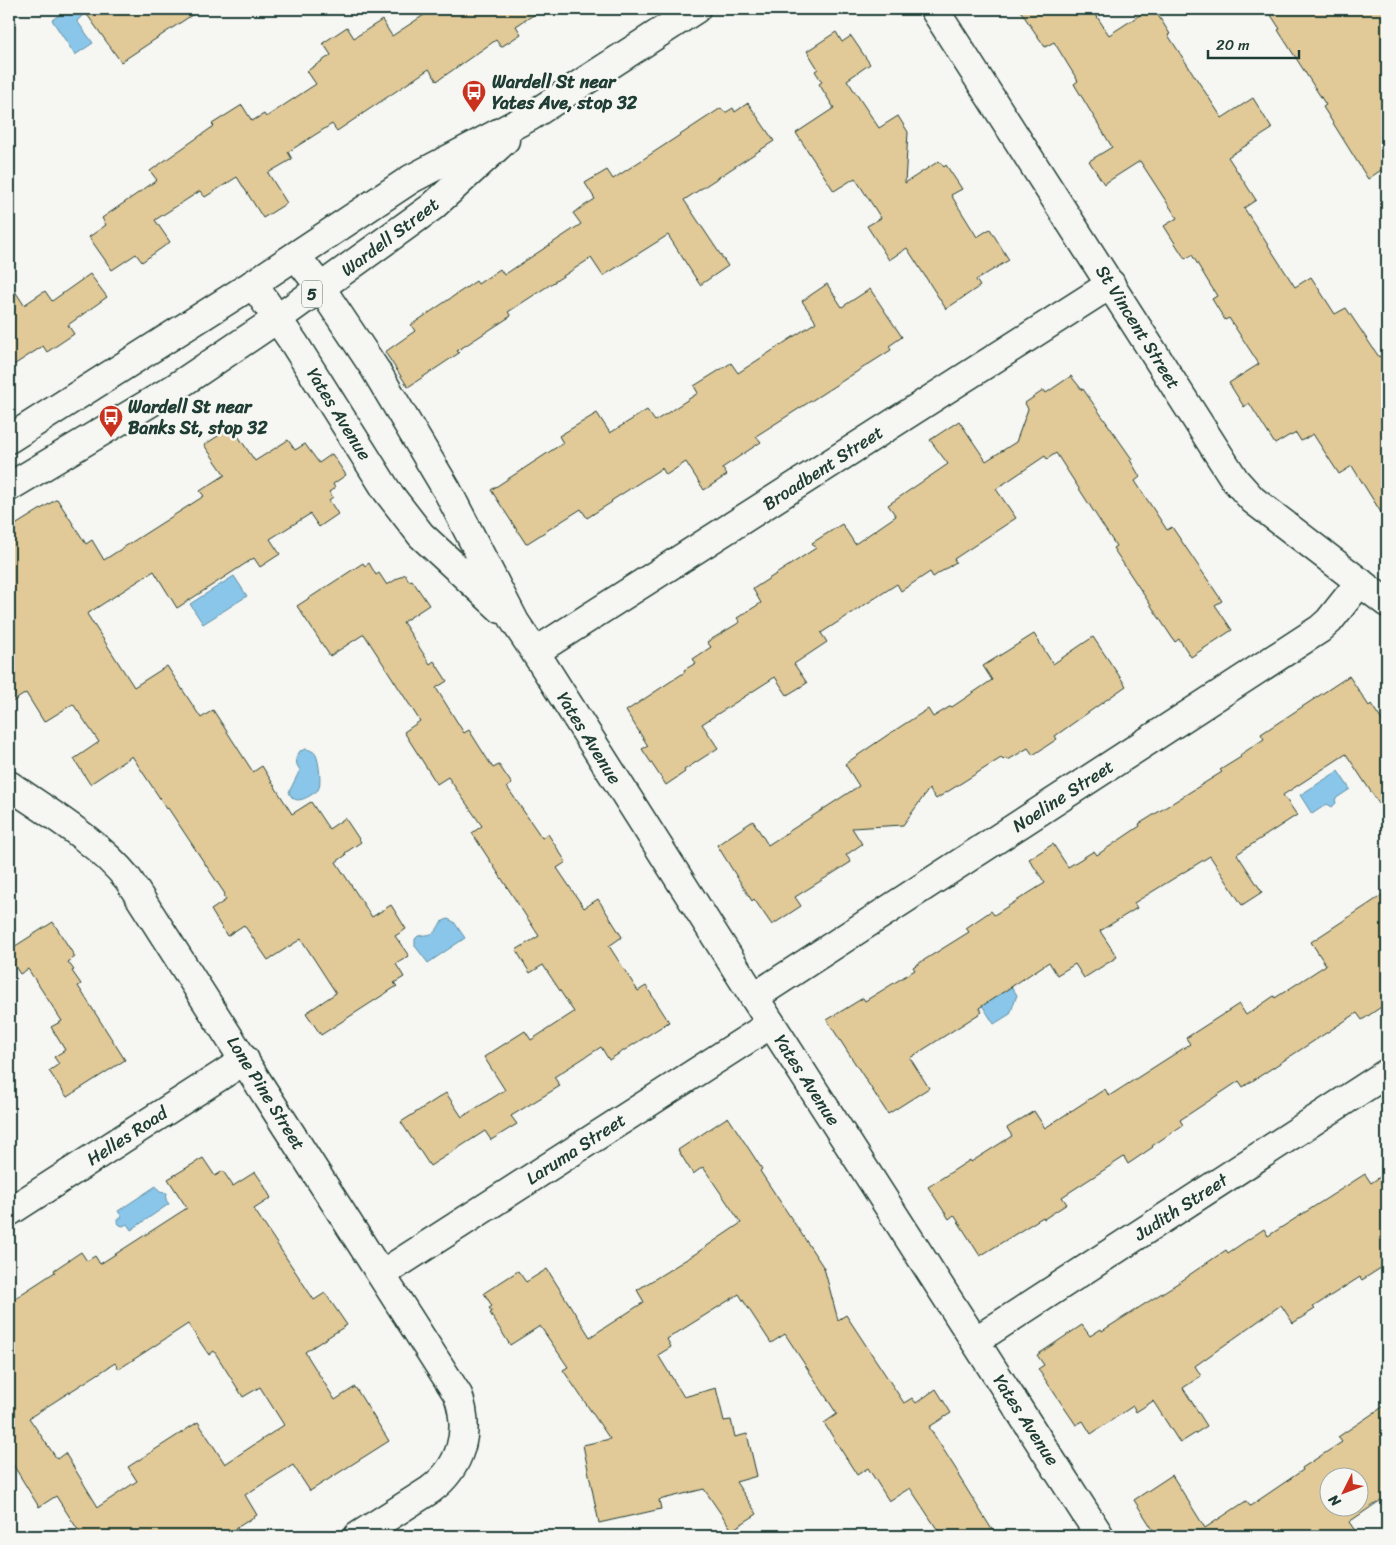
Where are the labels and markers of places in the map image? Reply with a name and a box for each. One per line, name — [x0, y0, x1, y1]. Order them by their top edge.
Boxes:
place label: Wardell St near Yates Ave, stop 32 — [492, 66, 638, 119]
bus stop icon: Wardell St near Yates Ave, stop 32 — [461, 79, 487, 113]
place label: Wardell St near Banks St, stop 32 — [128, 391, 268, 444]
bus stop icon: Wardell St near Banks St, stop 32 — [98, 404, 124, 438]

